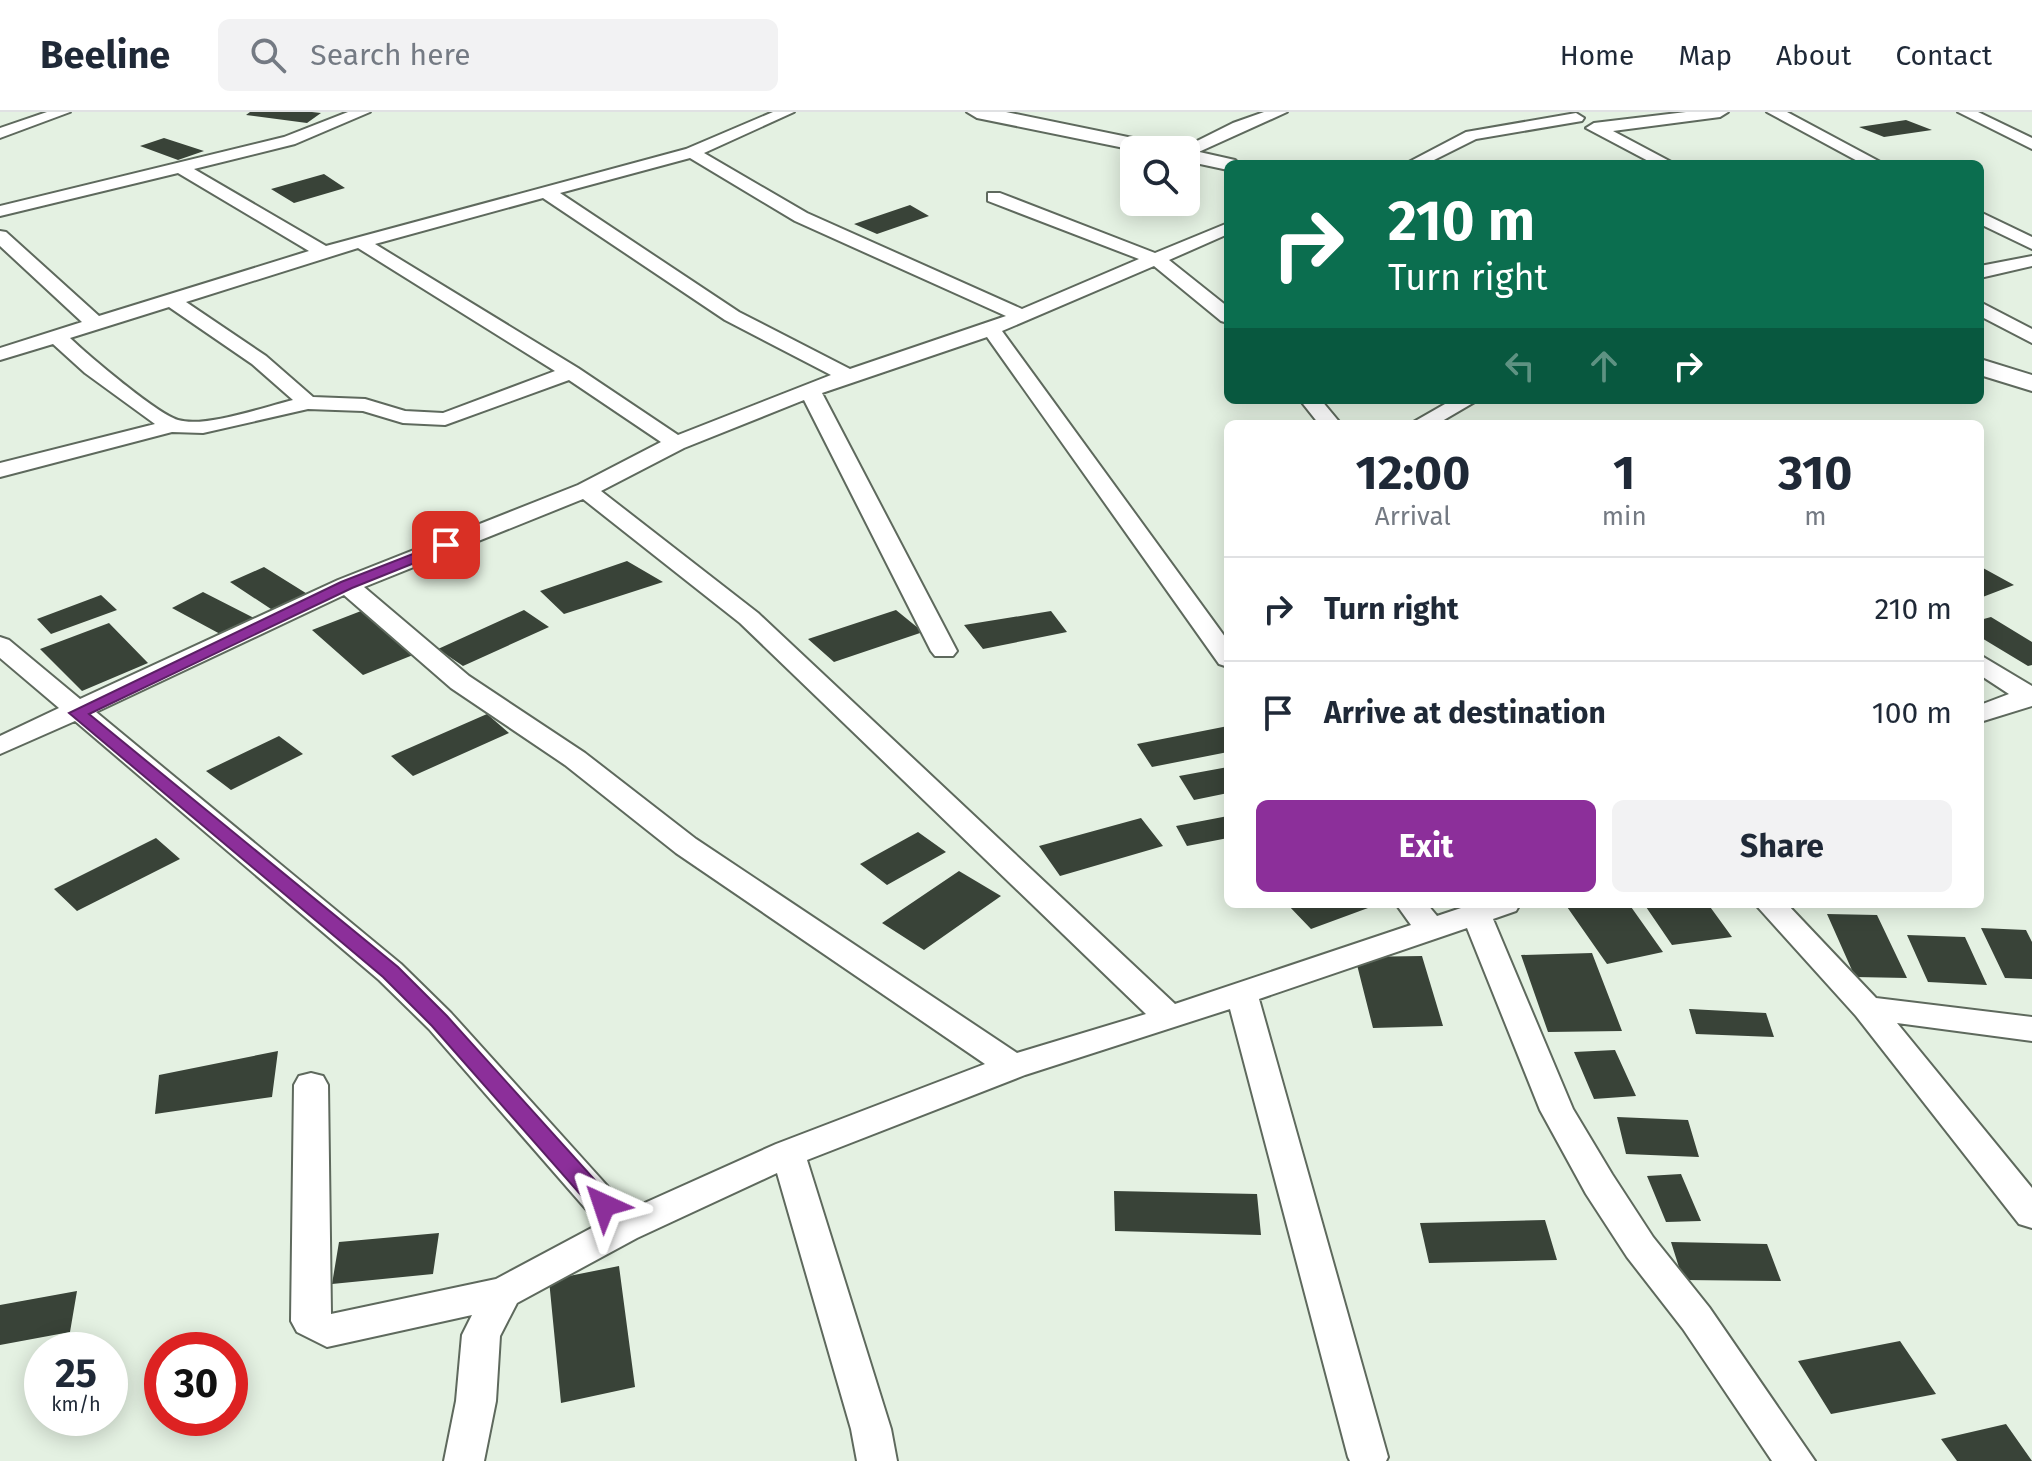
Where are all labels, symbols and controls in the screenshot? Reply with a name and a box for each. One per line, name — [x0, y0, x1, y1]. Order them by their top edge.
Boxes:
search box — [218, 19, 778, 91]
text: Beeline — [40, 32, 170, 78]
icon: search — [246, 33, 290, 77]
text: Search here — [310, 37, 471, 73]
text: Home — [1560, 39, 1634, 72]
text: Map — [1678, 39, 1732, 72]
text: About — [1776, 39, 1851, 72]
text: Contact — [1895, 39, 1992, 72]
map controls — [1120, 136, 1200, 216]
button: search — [1120, 136, 1200, 216]
text: 210 m — [1388, 188, 1535, 255]
icon: right — [1256, 192, 1360, 296]
text: Turn right — [1388, 256, 1548, 300]
icon: left — [1498, 344, 1542, 388]
icon: ahead — [1582, 344, 1626, 388]
icon: right — [1666, 344, 1710, 388]
text: 12:00 — [1356, 444, 1470, 502]
text: 1 — [1613, 444, 1635, 502]
text: 310 — [1778, 444, 1852, 502]
text: Arrival — [1375, 501, 1451, 532]
text: min — [1602, 501, 1647, 532]
text: m — [1804, 501, 1826, 532]
pin — [412, 511, 480, 579]
icon: arrive — [424, 523, 468, 567]
icon: right — [1256, 587, 1300, 631]
text: Turn right — [1324, 591, 1459, 627]
text: 210 m — [1875, 591, 1952, 627]
icon: arrive — [1256, 691, 1300, 735]
text: Arrive at destination — [1324, 695, 1606, 731]
text: 100 m — [1872, 695, 1952, 731]
button: Exit — [1256, 800, 1596, 892]
button: Share — [1612, 800, 1952, 892]
position arrow — [562, 1163, 646, 1247]
speed limit sign: 30 — [144, 1332, 248, 1436]
text: 25 — [55, 1350, 97, 1398]
text: km/h — [51, 1392, 101, 1416]

